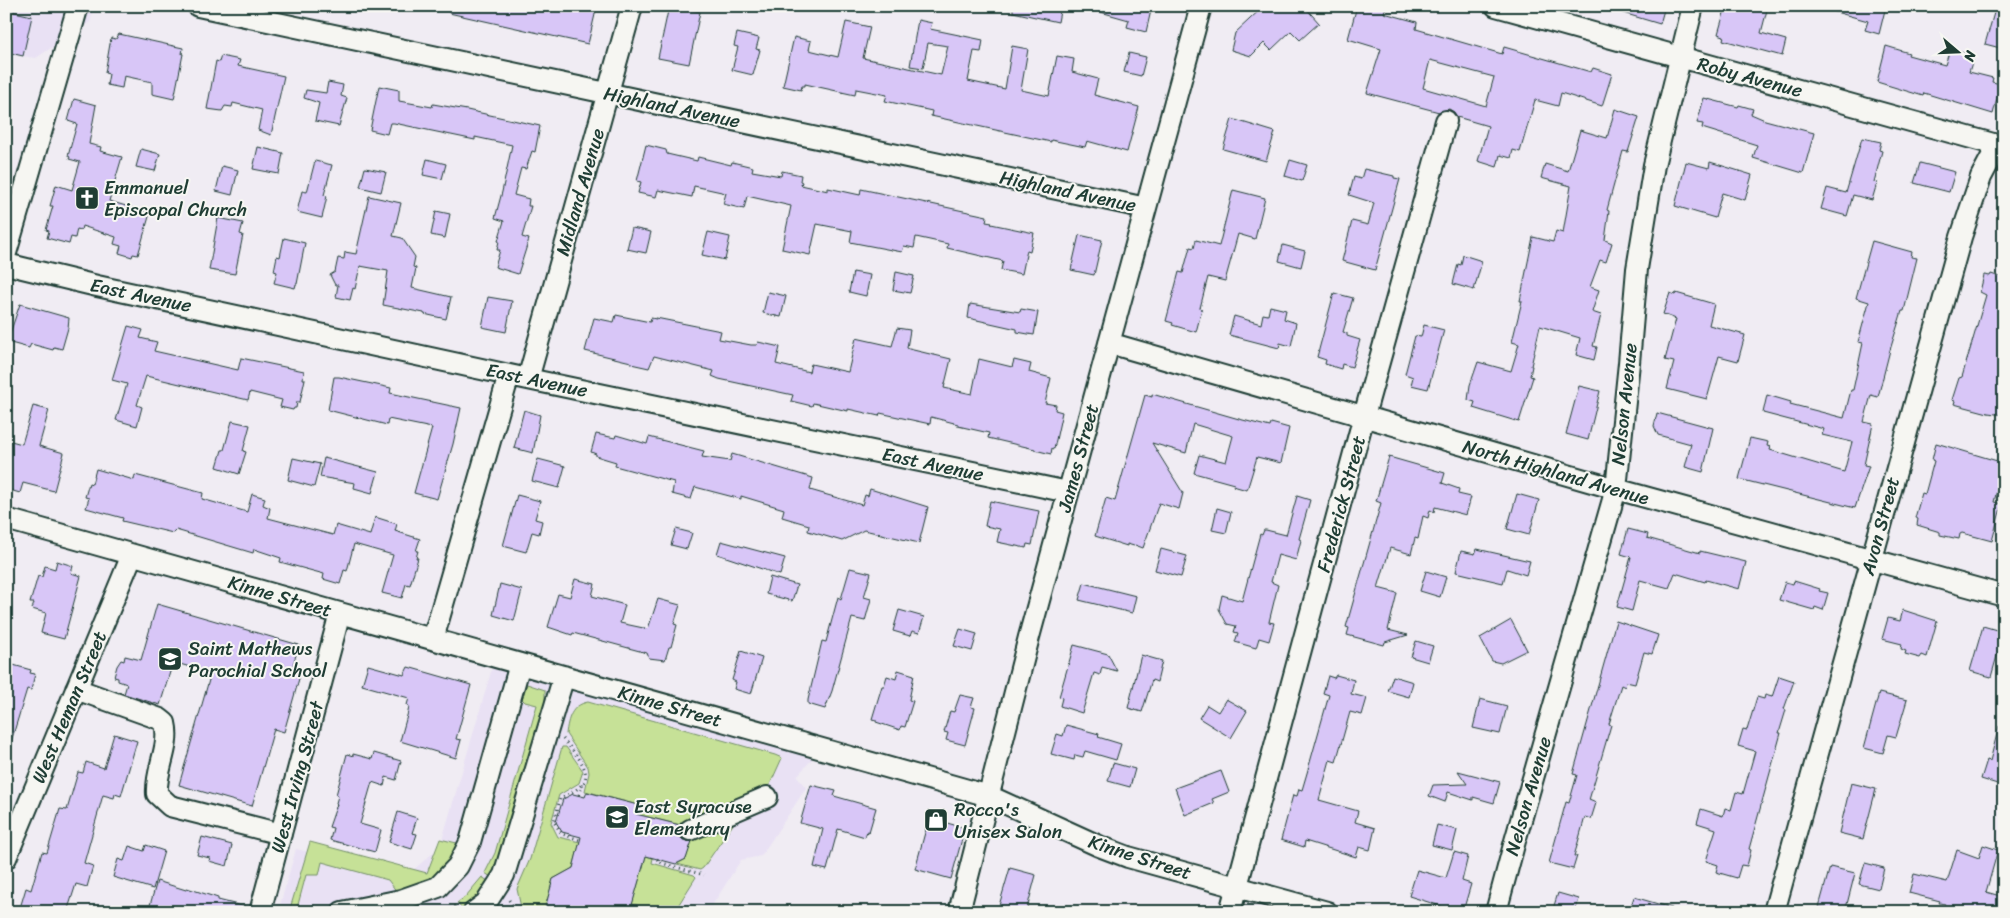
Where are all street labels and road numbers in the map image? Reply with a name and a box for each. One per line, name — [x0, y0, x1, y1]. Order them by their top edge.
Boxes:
street label: Roby Avenue — [1694, 47, 1806, 107]
street label: Highland Avenue — [601, 76, 744, 138]
street label: Midland Avenue — [546, 124, 614, 260]
street label: Highland Avenue — [997, 160, 1140, 222]
street label: East Avenue — [87, 268, 195, 322]
street label: Nelson Avenue — [1601, 341, 1647, 467]
street label: East Avenue — [483, 353, 591, 407]
street label: James Street — [1047, 400, 1108, 517]
street label: North Highland Avenue — [1459, 430, 1653, 514]
street label: Frederick Street — [1307, 432, 1375, 576]
street label: East Avenue — [879, 437, 987, 491]
street label: Avon Street — [1851, 473, 1909, 580]
street label: Kinne Street — [224, 565, 336, 627]
street label: West Heman Street — [22, 626, 116, 788]
street label: Kinne Street — [614, 675, 726, 737]
street label: West Irving Street — [261, 696, 333, 857]
street label: Nelson Avenue — [1495, 732, 1561, 860]
street label: Kinne Street — [1084, 825, 1196, 889]

